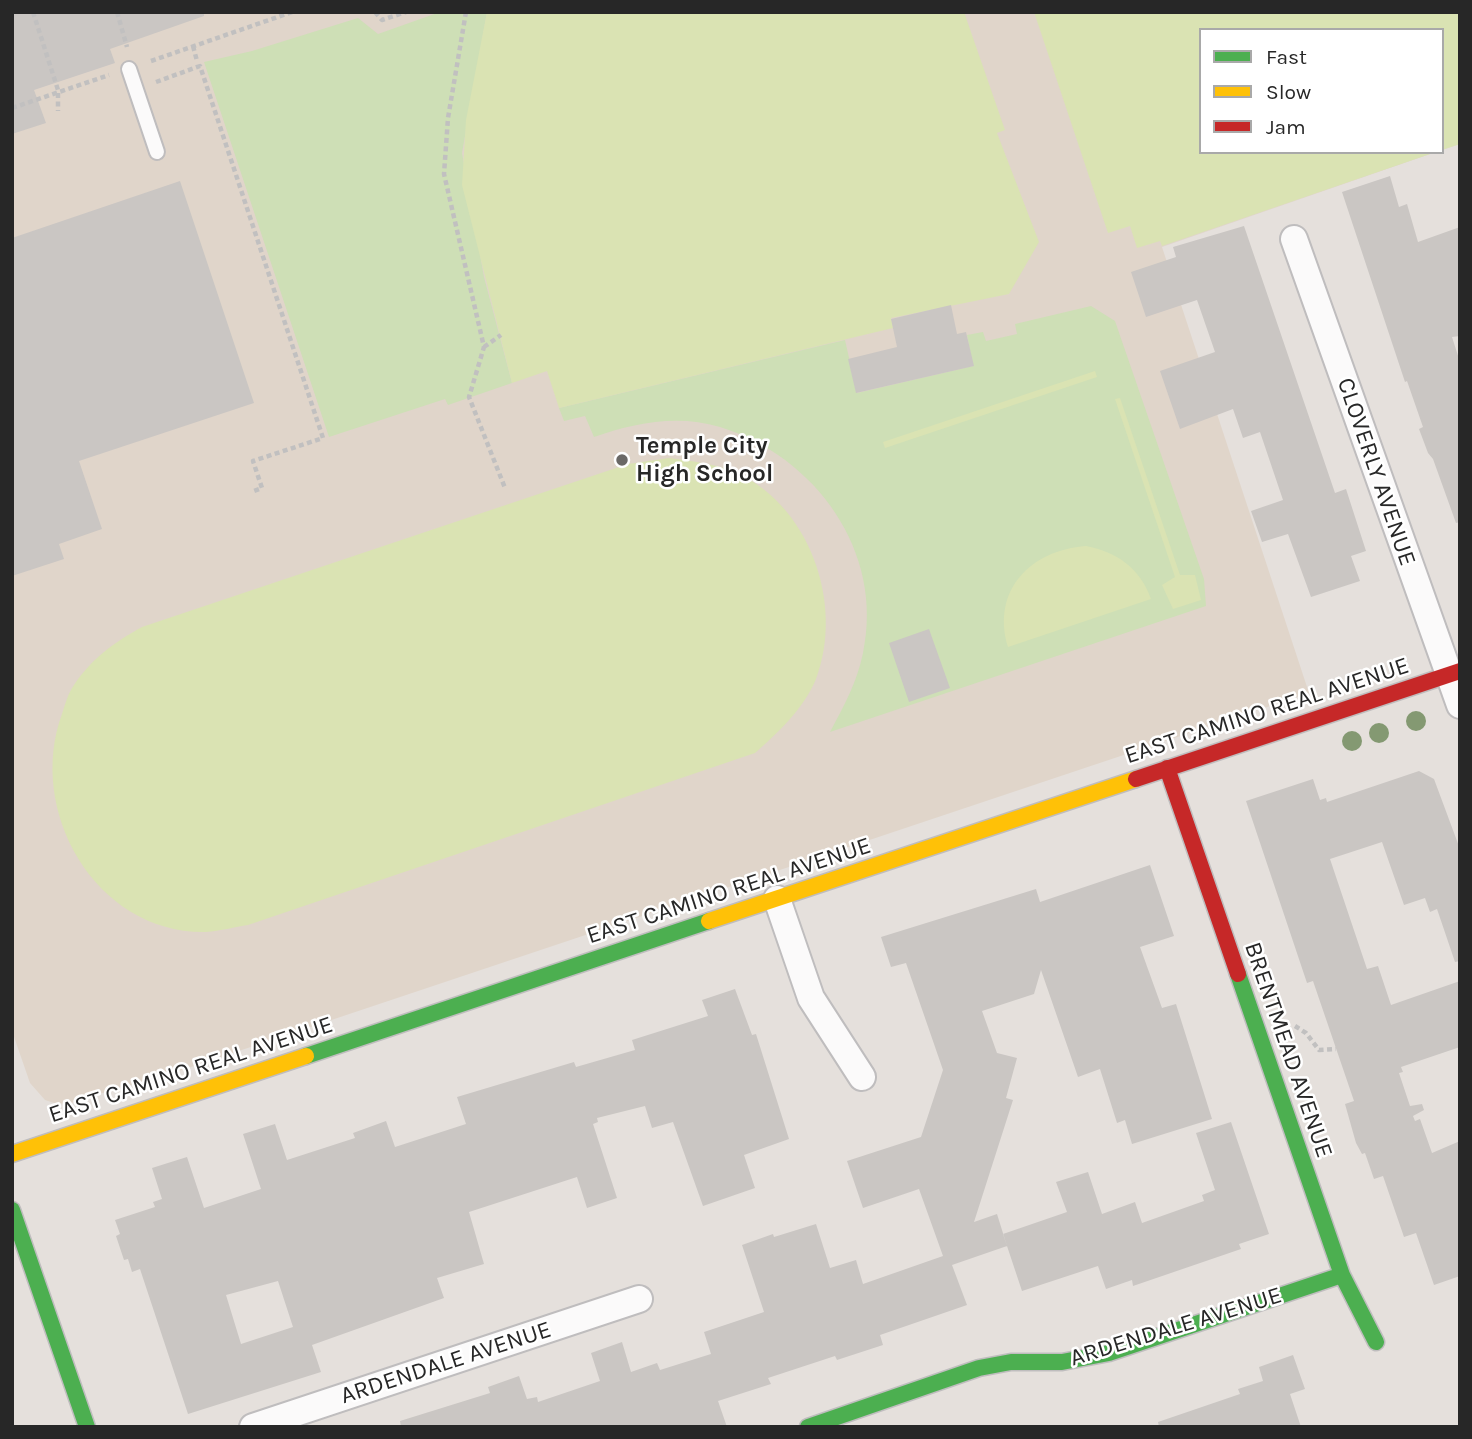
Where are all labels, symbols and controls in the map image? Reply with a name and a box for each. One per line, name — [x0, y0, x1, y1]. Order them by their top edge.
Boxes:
legend — [1199, 28, 1444, 154]
text: Fast — [1266, 45, 1307, 69]
text: Slow — [1266, 80, 1311, 104]
text: Jam — [1266, 115, 1306, 139]
street label: CLOVERLY AVENUE — [1330, 374, 1422, 570]
place label: Temple City High School — [636, 432, 773, 488]
marker: Temple City High School — [614, 452, 630, 468]
street label: EAST CAMINO REAL AVENUE — [1121, 651, 1413, 771]
street label: EAST CAMINO REAL AVENUE — [583, 831, 875, 951]
street label: BRENTMEAD AVENUE — [1238, 938, 1338, 1162]
street label: EAST CAMINO REAL AVENUE — [45, 1010, 337, 1130]
street label: ARDENDALE AVENUE — [1067, 1281, 1285, 1373]
street label: ARDENDALE AVENUE — [337, 1315, 555, 1411]

